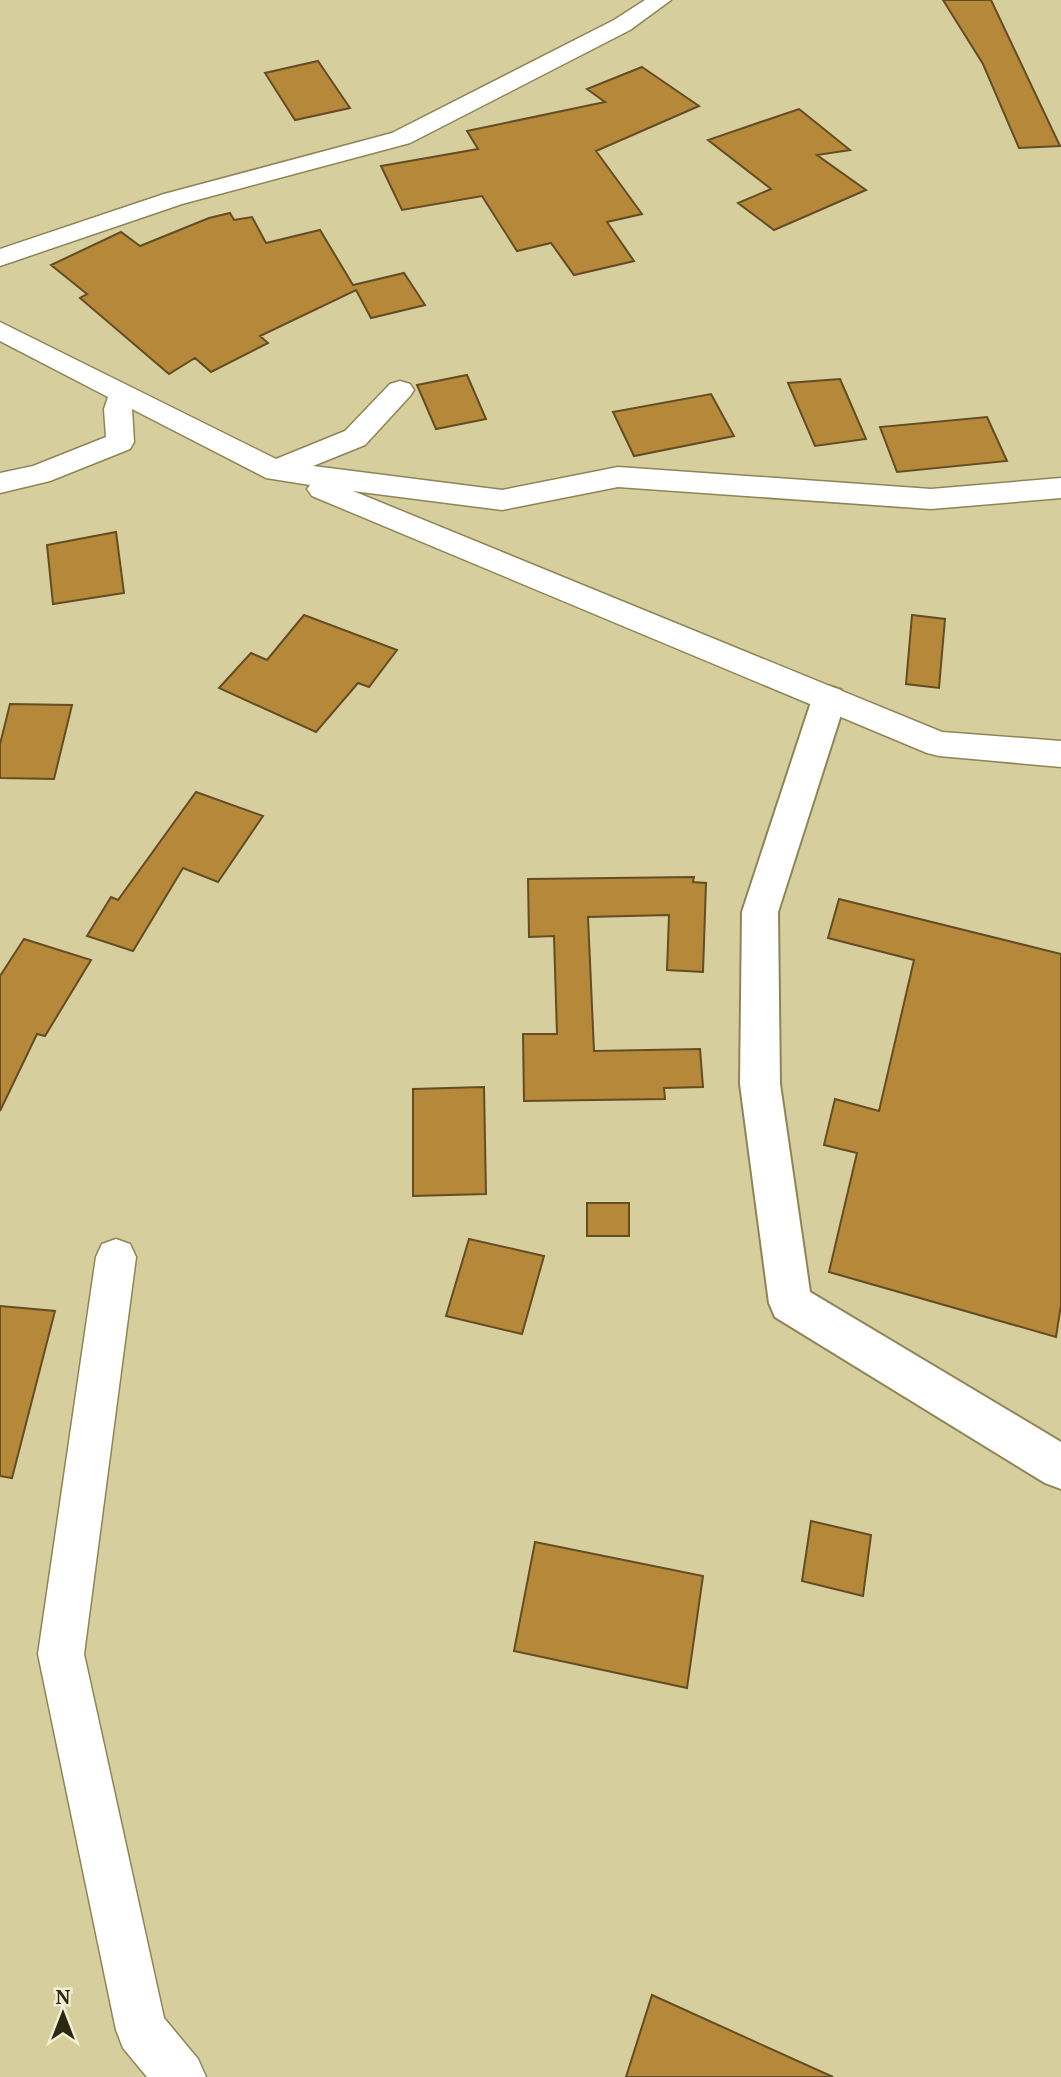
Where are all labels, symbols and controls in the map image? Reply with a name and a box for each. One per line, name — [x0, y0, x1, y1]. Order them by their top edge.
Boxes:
north arrow — [28, 1979, 98, 2049]
text: N — [56, 1984, 71, 2010]

